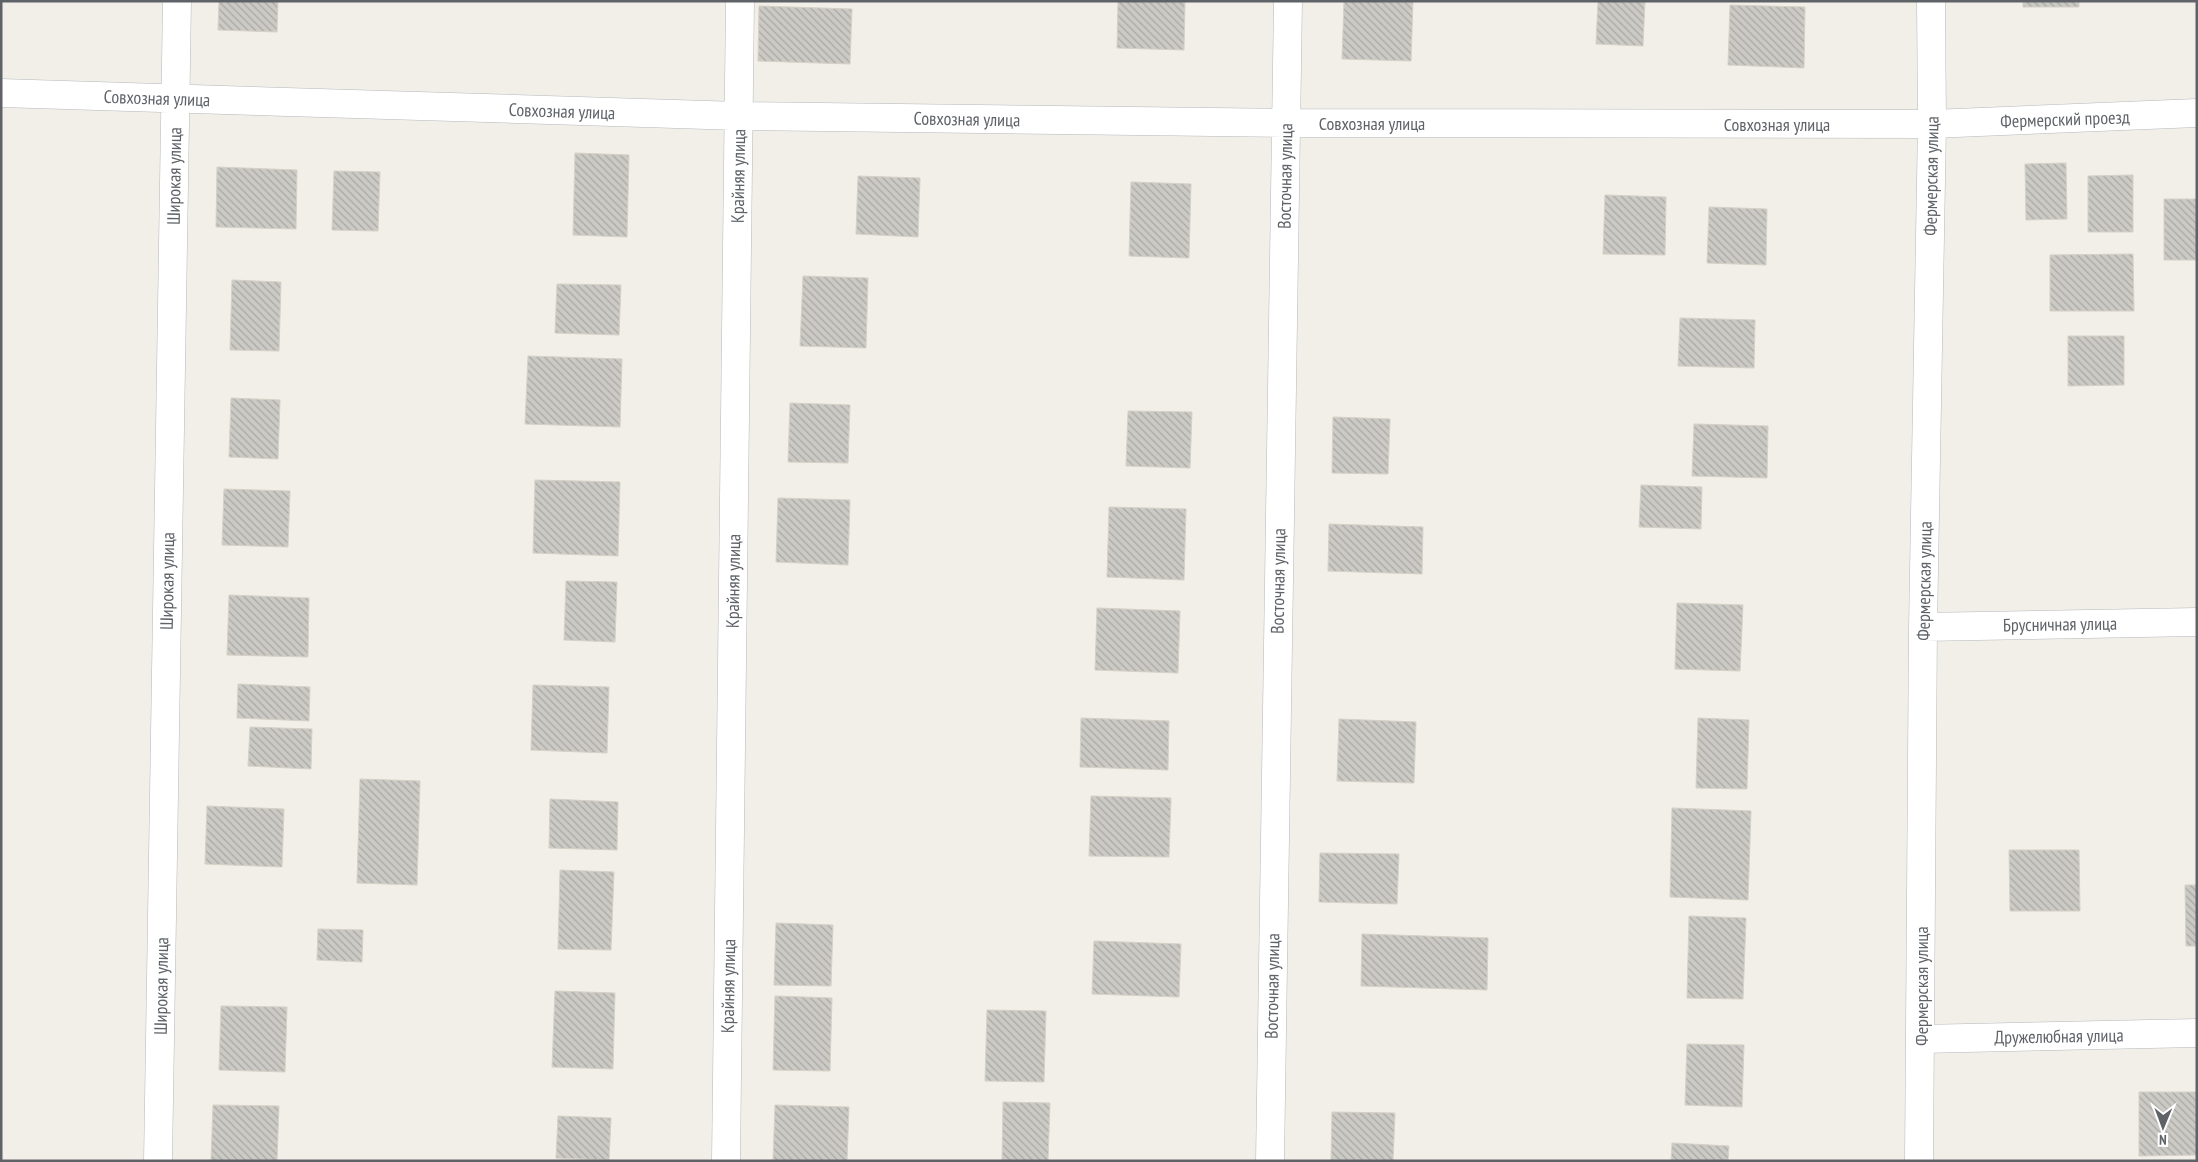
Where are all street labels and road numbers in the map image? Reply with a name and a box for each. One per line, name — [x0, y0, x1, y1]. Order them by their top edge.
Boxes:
street label: Совхозная улица — [103, 85, 211, 111]
street label: Совхозная улица — [508, 98, 616, 124]
street label: Фермерский проезд — [2000, 105, 2130, 133]
street label: Совхозная улица — [913, 107, 1021, 131]
street label: Совхозная улица — [1319, 112, 1425, 135]
street label: Совхозная улица — [1724, 113, 1830, 136]
street label: Фермерская улица — [1918, 116, 1944, 236]
street label: Восточная улица — [1273, 123, 1297, 229]
street label: Широкая улица — [162, 127, 186, 225]
street label: Крайняя улица — [726, 129, 750, 223]
street label: Фермерская улица — [1911, 521, 1937, 641]
street label: Восточная улица — [1266, 528, 1290, 634]
street label: Широкая улица — [155, 532, 179, 630]
street label: Крайняя улица — [721, 534, 745, 628]
street label: Брусничная улица — [2003, 612, 2117, 636]
street label: Фермерская улица — [1910, 926, 1933, 1046]
street label: Восточная улица — [1260, 933, 1284, 1039]
street label: Широкая улица — [149, 937, 173, 1035]
street label: Крайняя улица — [716, 939, 740, 1033]
street label: Дружелюбная улица — [1994, 1023, 2124, 1049]

